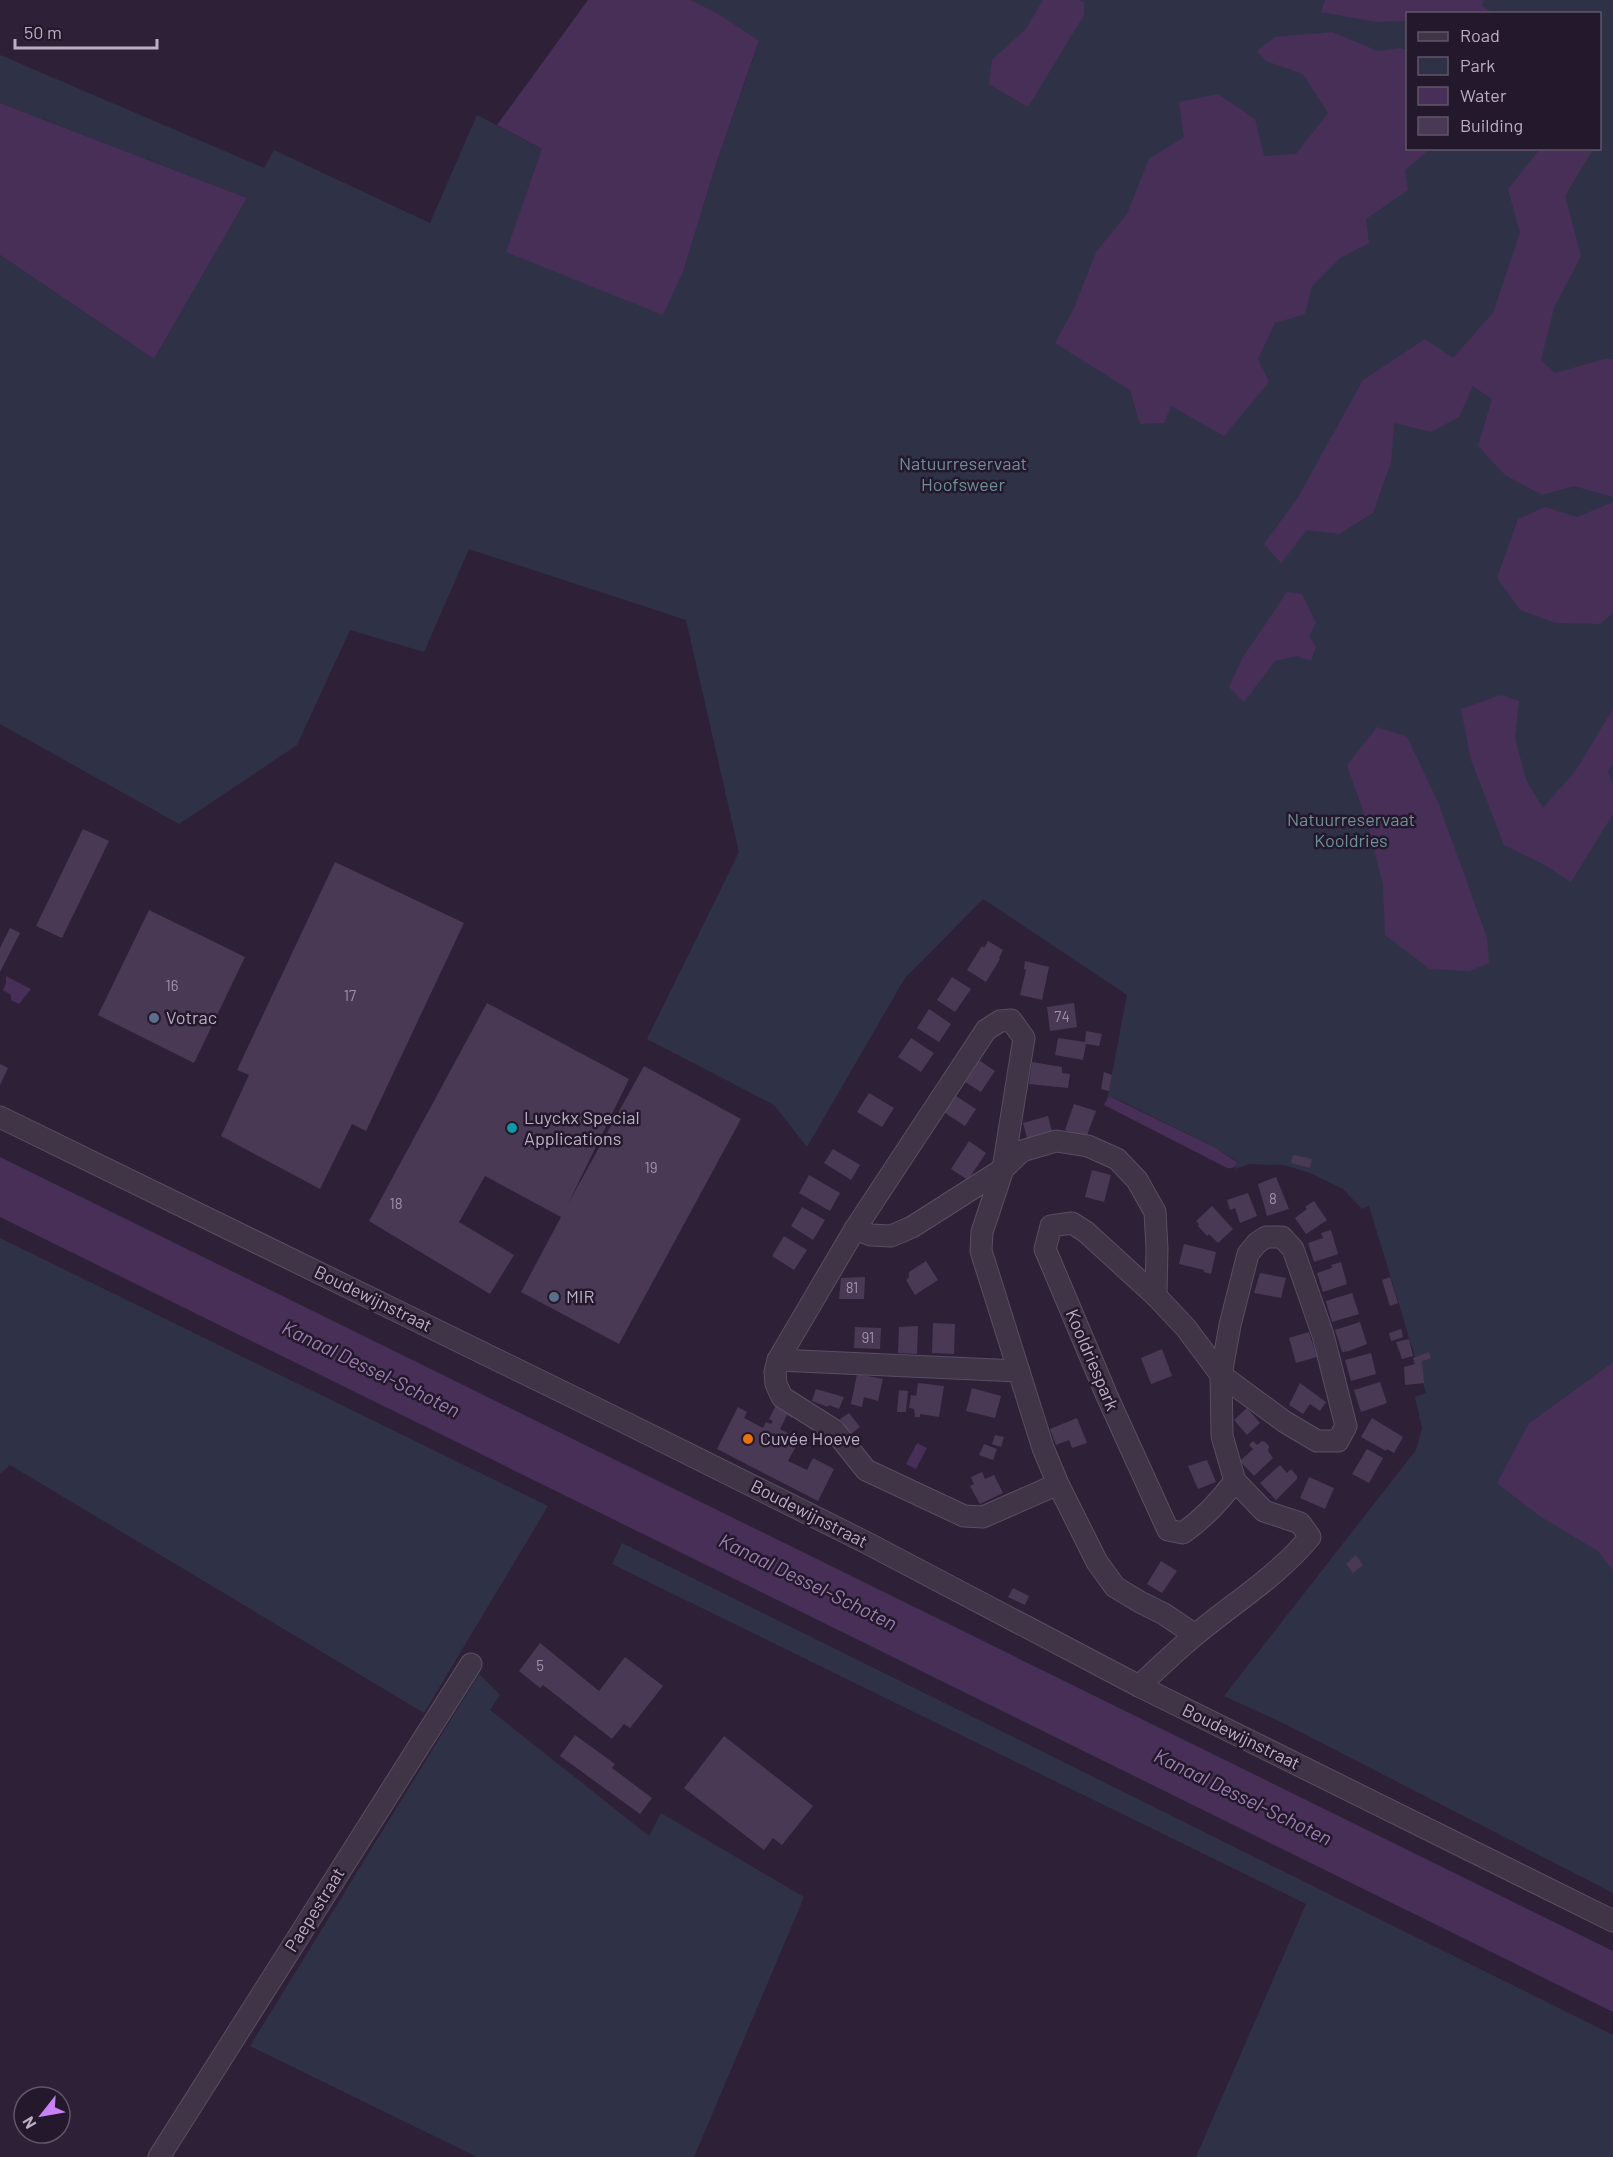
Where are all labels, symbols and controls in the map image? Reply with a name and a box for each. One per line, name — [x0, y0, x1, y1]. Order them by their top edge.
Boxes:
scale bar — [15, 12, 158, 50]
legend — [1406, 12, 1601, 150]
text: 50 m — [24, 21, 62, 43]
text: Road — [1460, 24, 1500, 46]
text: Park — [1460, 54, 1495, 76]
text: Water — [1460, 84, 1507, 106]
text: Building — [1460, 114, 1523, 136]
park label: Natuurreservaat Hoofsweer — [899, 452, 1027, 495]
park label: Natuurreservaat Kooldries — [1287, 808, 1415, 851]
house number: 16 — [166, 976, 178, 994]
house number: 17 — [344, 986, 356, 1004]
place label: Votrac — [166, 1006, 217, 1028]
house number: 74 — [1054, 1007, 1070, 1025]
marker: Votrac — [147, 1011, 161, 1025]
place label: Luyckx Special Applications — [524, 1106, 640, 1149]
marker: Luyckx Special Applications — [505, 1121, 519, 1135]
house number: 19 — [644, 1158, 658, 1176]
house number: 8 — [1269, 1189, 1277, 1207]
house number: 18 — [389, 1194, 403, 1212]
street label: Boudewijnstraat — [311, 1260, 436, 1336]
house number: 81 — [846, 1278, 858, 1296]
place label: MIR — [566, 1285, 595, 1307]
marker: MIR — [547, 1290, 561, 1304]
street label: Kooldriespark — [1062, 1305, 1124, 1414]
water label: Kanaal Dessel-Schoten — [279, 1315, 464, 1422]
house number: 91 — [862, 1328, 874, 1346]
place label: Cuvée Hoeve — [760, 1427, 860, 1449]
marker: Cuvée Hoeve — [741, 1432, 755, 1446]
street label: Boudewijnstraat — [747, 1474, 872, 1552]
water label: Kanaal Dessel-Schoten — [716, 1528, 901, 1635]
house number: 5 — [536, 1656, 544, 1674]
street label: Boudewijnstraat — [1179, 1698, 1304, 1774]
water label: Kanaal Dessel-Schoten — [1151, 1743, 1336, 1850]
street label: Paepestraat — [280, 1863, 349, 1956]
north arrow — [12, 2085, 72, 2145]
text: N — [18, 2114, 40, 2132]

